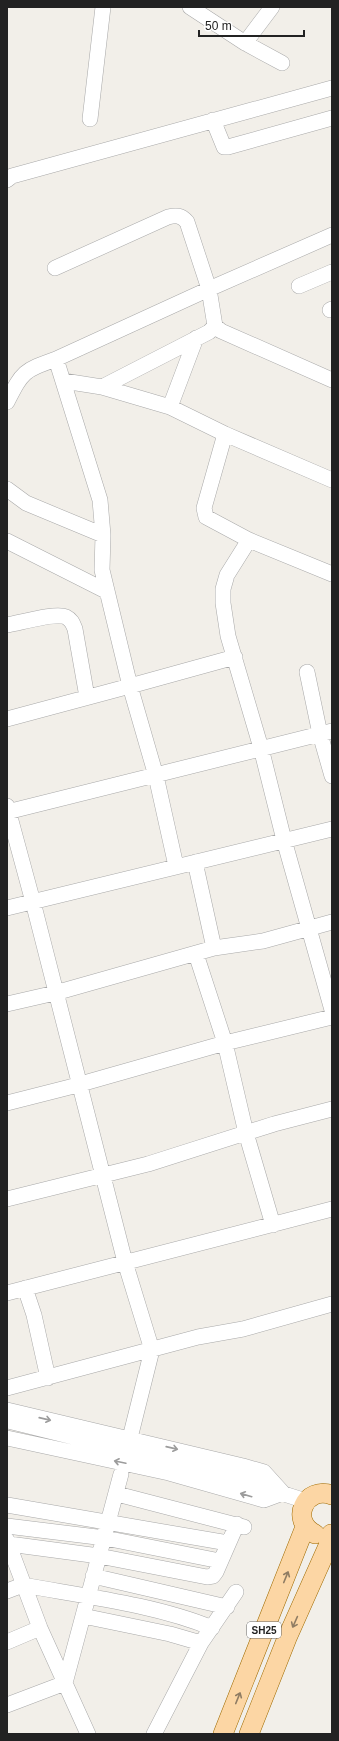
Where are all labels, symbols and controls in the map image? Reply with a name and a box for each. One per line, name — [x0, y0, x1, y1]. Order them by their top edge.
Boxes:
scale bar — [199, 12, 304, 38]
text: 50 m — [205, 19, 232, 33]
one-way arrow — [38, 1415, 51, 1423]
one-way arrow — [165, 1444, 178, 1452]
one-way arrow — [114, 1457, 127, 1465]
one-way arrow — [240, 1491, 253, 1498]
one-way arrow — [282, 1571, 290, 1583]
one-way arrow — [290, 1615, 298, 1627]
road number: SH25 — [247, 1622, 281, 1638]
one-way arrow — [234, 1692, 242, 1704]

